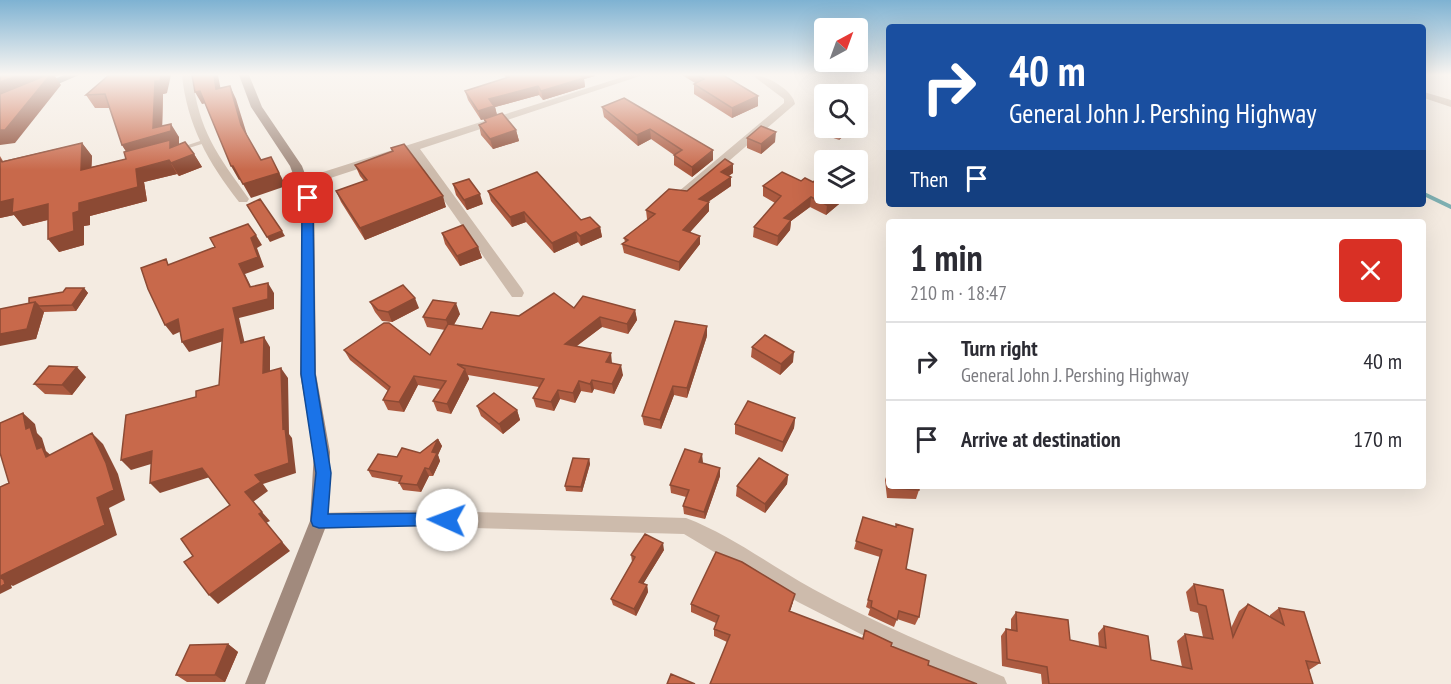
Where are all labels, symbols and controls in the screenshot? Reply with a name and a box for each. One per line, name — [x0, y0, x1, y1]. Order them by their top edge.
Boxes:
north arrow — [814, 18, 868, 72]
map controls — [814, 18, 868, 204]
text: 40 m — [1009, 43, 1086, 98]
icon: right — [910, 48, 988, 126]
button: search — [814, 84, 868, 138]
text: General John J. Pershing Highway — [1009, 96, 1316, 130]
button: layers — [814, 150, 868, 204]
icon: arrive — [960, 162, 993, 195]
text: Then — [910, 165, 948, 193]
pin — [282, 172, 333, 223]
icon: arrive — [291, 181, 324, 214]
text: 1 min — [910, 234, 983, 281]
button: close — [1339, 239, 1402, 302]
text: 210 m · 18:47 — [910, 280, 1007, 306]
text: Turn right — [961, 334, 1038, 362]
icon: right — [910, 345, 943, 378]
text: 40 m — [1363, 347, 1402, 375]
text: General John J. Pershing Highway — [961, 362, 1189, 388]
icon: arrive — [910, 423, 943, 456]
text: Arrive at destination — [961, 425, 1121, 453]
text: 170 m — [1353, 425, 1402, 453]
position arrow — [415, 488, 479, 552]

